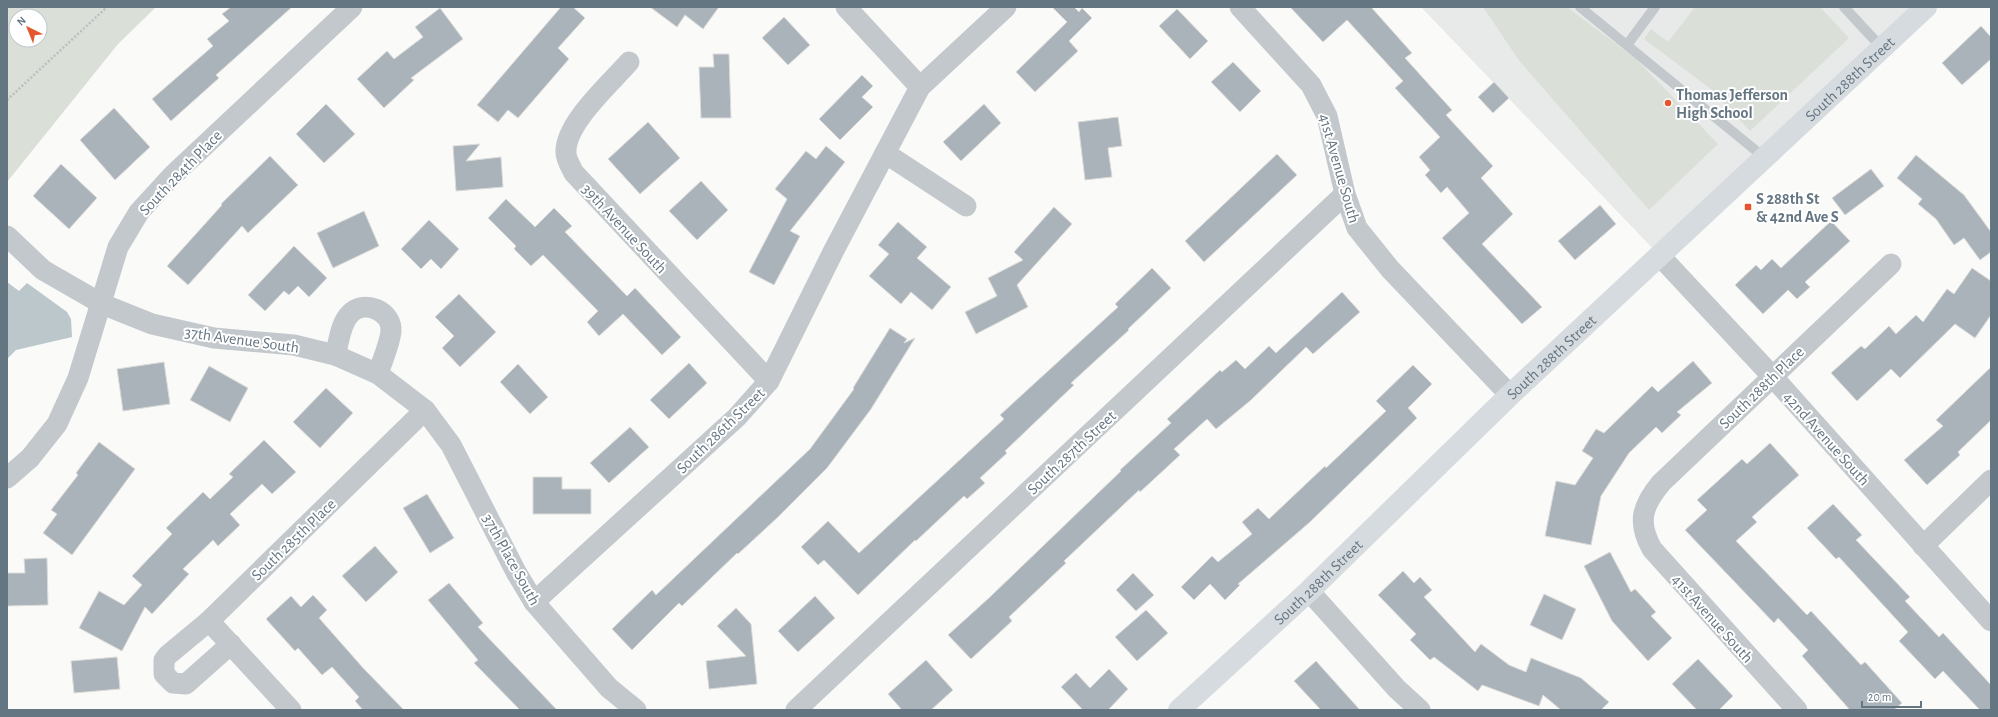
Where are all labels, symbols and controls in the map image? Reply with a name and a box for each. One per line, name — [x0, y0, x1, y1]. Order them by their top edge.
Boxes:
north arrow — [8, 8, 48, 48]
text: N — [15, 14, 28, 28]
street label: South 288th Street — [1802, 34, 1898, 125]
place label: Thomas Jefferson High School — [1676, 87, 1788, 121]
marker: Thomas Jefferson High School — [1663, 98, 1673, 108]
street label: 41st Avenue South — [1316, 112, 1362, 225]
street label: South 284th Place — [136, 127, 225, 218]
street label: 39th Avenue South — [579, 181, 670, 277]
place label: S 288th St & 42nd Ave S — [1756, 191, 1839, 225]
marker: S 288th St & 42nd Ave S — [1743, 202, 1753, 212]
street label: South 288th Street — [1504, 312, 1599, 403]
street label: 37th Avenue South — [184, 324, 300, 356]
street label: South 288th Place — [1716, 343, 1807, 432]
street label: South 286th Street — [674, 385, 768, 477]
street label: 42nd Avenue South — [1780, 389, 1872, 489]
street label: South 287th Street — [1024, 408, 1119, 498]
street label: South 285th Place — [249, 496, 339, 584]
street label: 37th Place South — [479, 511, 543, 608]
street label: South 288th Street — [1271, 537, 1366, 628]
street label: 41st Avenue South — [1669, 571, 1756, 666]
scale bar — [1862, 683, 1921, 709]
text: 20 m — [1868, 691, 1891, 703]

